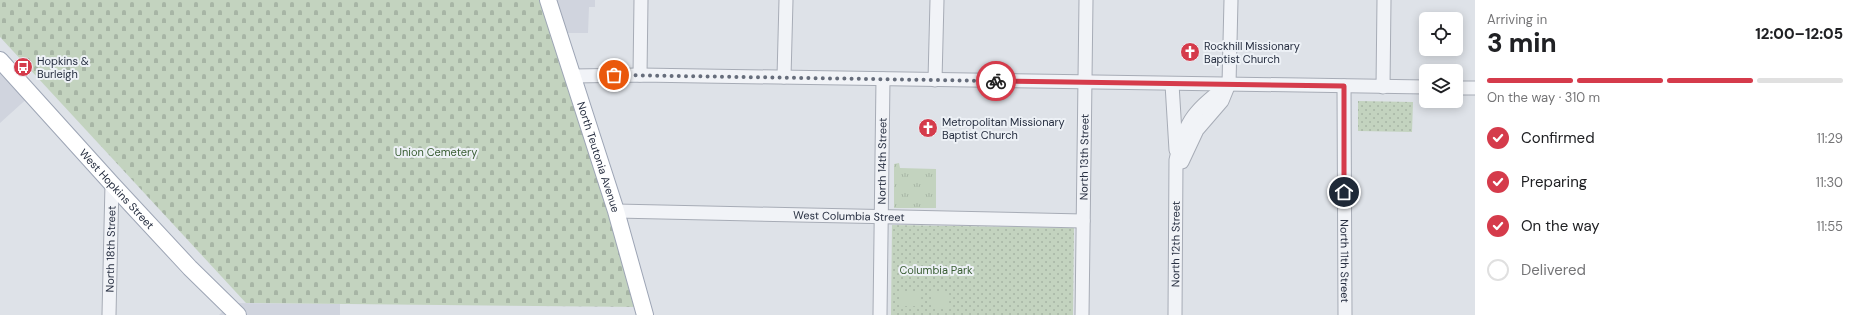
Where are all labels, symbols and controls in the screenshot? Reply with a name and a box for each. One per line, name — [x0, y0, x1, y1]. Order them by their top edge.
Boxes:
text: Arriving in — [1487, 11, 1547, 28]
map controls — [1419, 12, 1463, 108]
button: locate — [1419, 12, 1463, 56]
text: 12:00–12:05 — [1755, 24, 1843, 44]
text: 3 min — [1487, 26, 1557, 60]
place label: Rockhill Missionary Baptist Church — [1204, 39, 1300, 66]
church icon: Rockhill Missionary Baptist Church — [1179, 41, 1201, 63]
place label: Hopkins & Burleigh — [37, 54, 89, 81]
bus stop icon: Hopkins & Burleigh — [12, 56, 34, 78]
pin — [597, 58, 631, 92]
courier — [976, 61, 1016, 101]
icon: bag — [603, 64, 625, 86]
button: layers — [1419, 64, 1463, 108]
icon: bike — [985, 70, 1007, 92]
text: On the way · 310 m — [1487, 89, 1600, 106]
street label: North Teutonia Avenue — [574, 100, 623, 214]
street label: North 13th Street — [1076, 114, 1092, 200]
place label: Metropolitan Missionary Baptist Church — [942, 115, 1065, 142]
church icon: Metropolitan Missionary Baptist Church — [917, 117, 939, 139]
street label: North 14th Street — [874, 118, 890, 204]
icon: check — [1487, 127, 1509, 149]
text: Confirmed — [1521, 128, 1595, 148]
text: 11:29 — [1817, 130, 1843, 147]
park label: Union Cemetery — [395, 145, 477, 159]
street label: West Hopkins Street — [77, 146, 157, 232]
icon: check — [1487, 171, 1509, 193]
text: Preparing — [1521, 172, 1587, 192]
text: 11:30 — [1816, 174, 1843, 191]
pin — [1327, 175, 1361, 209]
icon: home — [1333, 181, 1355, 203]
street label: North 12th Street — [1168, 201, 1183, 287]
street label: North 18th Street — [103, 206, 119, 293]
street label: West Columbia Street — [793, 208, 905, 224]
icon: check — [1487, 215, 1509, 237]
text: On the way — [1521, 216, 1600, 236]
text: 11:55 — [1816, 218, 1843, 235]
street label: North 11th Street — [1338, 219, 1352, 303]
text: Delivered — [1521, 260, 1586, 280]
park label: Columbia Park — [899, 263, 973, 277]

